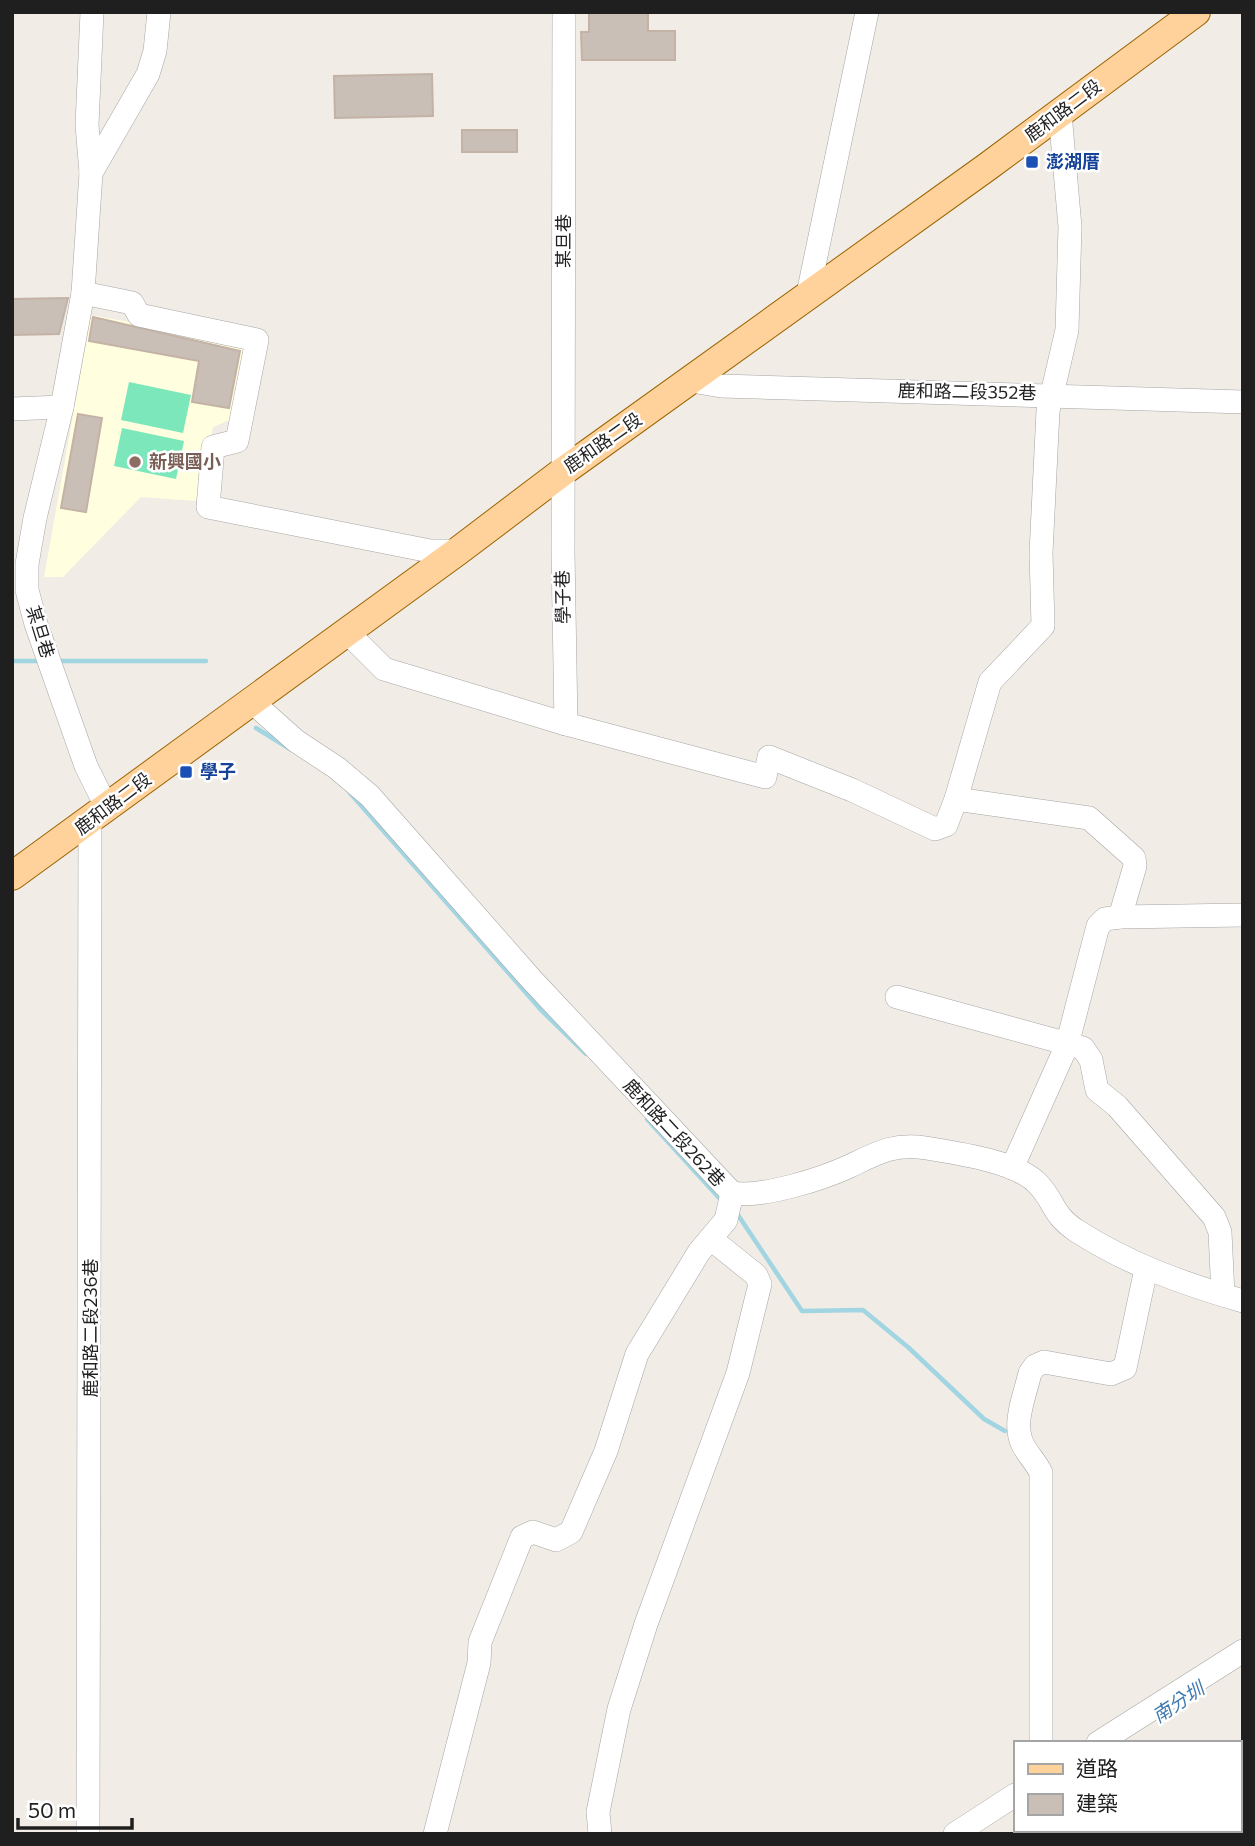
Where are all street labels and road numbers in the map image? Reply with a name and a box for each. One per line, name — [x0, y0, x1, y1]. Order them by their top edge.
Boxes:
street label: 鹿和路二段 — [1020, 74, 1105, 146]
street label: 某旦巷 — [552, 214, 574, 268]
street label: 鹿和路二段352巷 — [898, 379, 1036, 403]
street label: 鹿和路二段 — [559, 407, 646, 477]
street label: 學子巷 — [551, 570, 573, 624]
street label: 某旦巷 — [23, 603, 59, 661]
street label: 鹿和路二段 — [70, 767, 155, 839]
street label: 鹿和路二段262巷 — [619, 1074, 730, 1191]
street label: 鹿和路二段236巷 — [79, 1258, 101, 1398]

